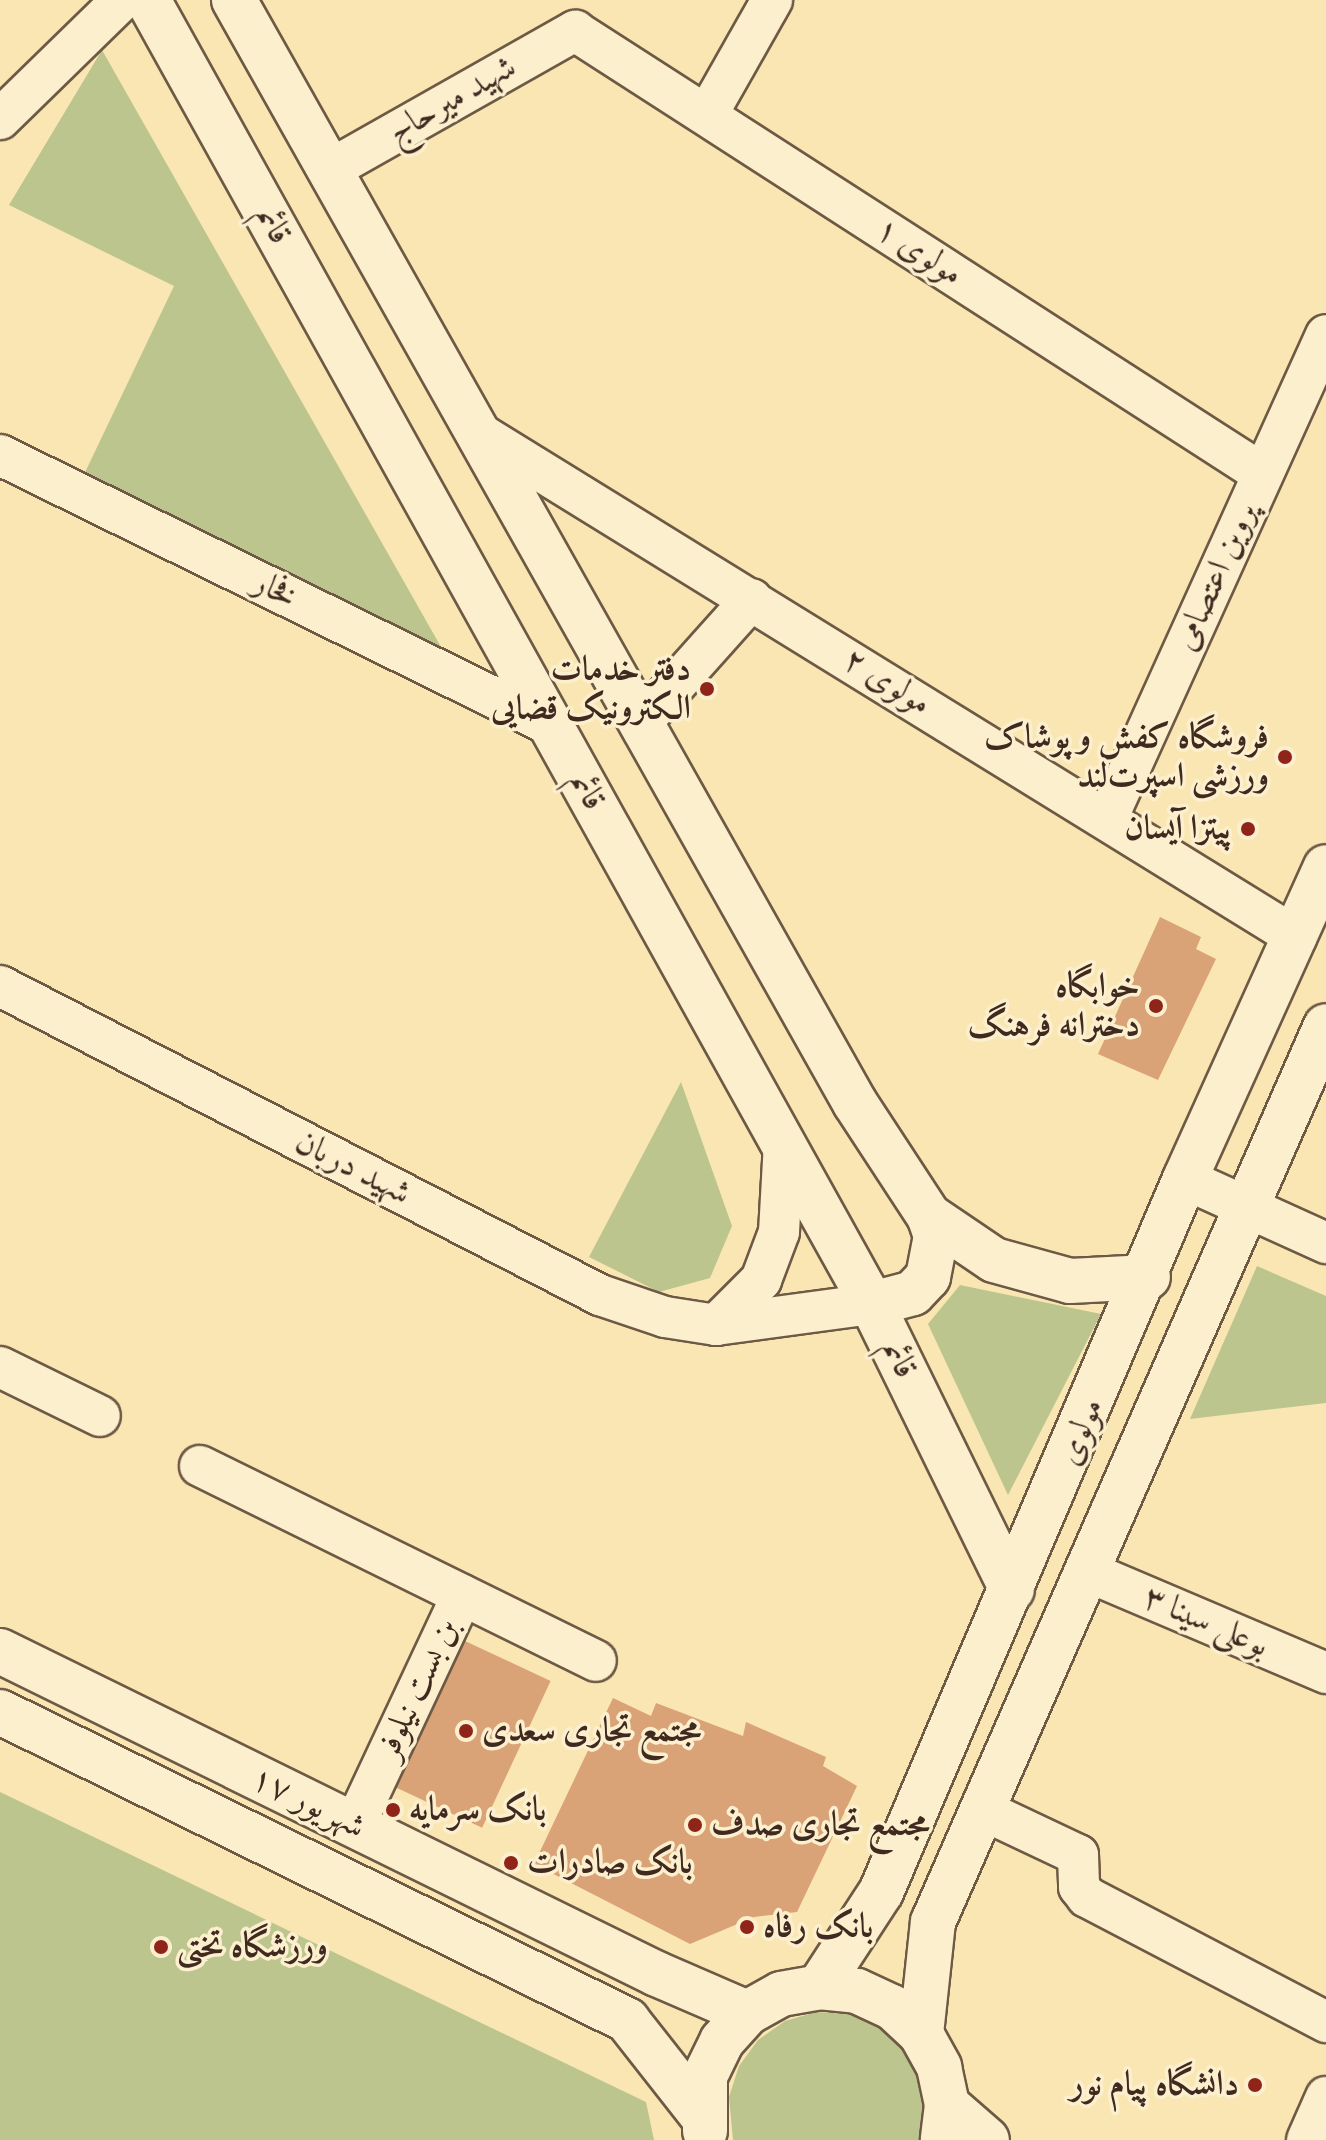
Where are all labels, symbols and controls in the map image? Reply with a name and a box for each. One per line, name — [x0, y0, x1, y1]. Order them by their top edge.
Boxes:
street label: شهید میرحاج — [380, 47, 524, 153]
street label: قائم — [246, 198, 300, 252]
street label: مولوی ۱ — [868, 209, 970, 295]
street label: پروین اعتصامی — [1165, 497, 1267, 657]
street label: فخار — [246, 562, 304, 618]
street label: مولوی ۲ — [836, 639, 938, 725]
place label: دفتر خدمات الکترونیک قضایی — [491, 649, 691, 728]
marker: دفتر خدمات الکترونیک قضایی — [698, 680, 716, 698]
place label: فروشگاه کفش و پوشاک ورزشی اسپرت‌لند — [984, 717, 1269, 796]
marker: فروشگاه کفش و پوشاک ورزشی اسپرت‌لند — [1276, 748, 1294, 766]
street label: قائم — [560, 764, 614, 818]
place label: پیتزا آیسان — [1124, 809, 1232, 849]
marker: پیتزا آیسان — [1239, 820, 1257, 838]
place label: خوابگاه دخترانه فرهنگ — [968, 966, 1140, 1046]
marker: خوابگاه دخترانه فرهنگ — [1147, 997, 1165, 1015]
street label: شهید دربان — [288, 1122, 418, 1214]
street label: قائم — [872, 1333, 926, 1385]
street label: مولوی — [1049, 1392, 1113, 1472]
street label: بوعلی سینا ۳ — [1137, 1577, 1275, 1667]
street label: بن بست نیلوفر — [368, 1612, 468, 1766]
place label: مجتمع تجاری سعدی — [482, 1711, 701, 1751]
marker: مجتمع تجاری سعدی — [457, 1722, 475, 1740]
street label: ۱۷ شهریور — [244, 1758, 372, 1848]
place label: بانک سرمایه — [409, 1790, 546, 1830]
marker: بانک سرمایه — [384, 1801, 402, 1819]
place label: مجتمع تجاری صدف — [711, 1805, 929, 1845]
marker: مجتمع تجاری صدف — [686, 1816, 704, 1834]
place label: بانک صادرات — [527, 1843, 693, 1883]
marker: بانک صادرات — [502, 1854, 520, 1872]
place label: بانک رفاه — [763, 1907, 873, 1947]
marker: بانک رفاه — [738, 1918, 756, 1936]
place label: ورزشگاه تختی — [177, 1927, 328, 1967]
marker: ورزشگاه تختی — [152, 1938, 170, 1956]
place label: دانشگاه پیام نور — [1070, 2065, 1239, 2105]
marker: دانشگاه پیام نور — [1246, 2076, 1264, 2094]

